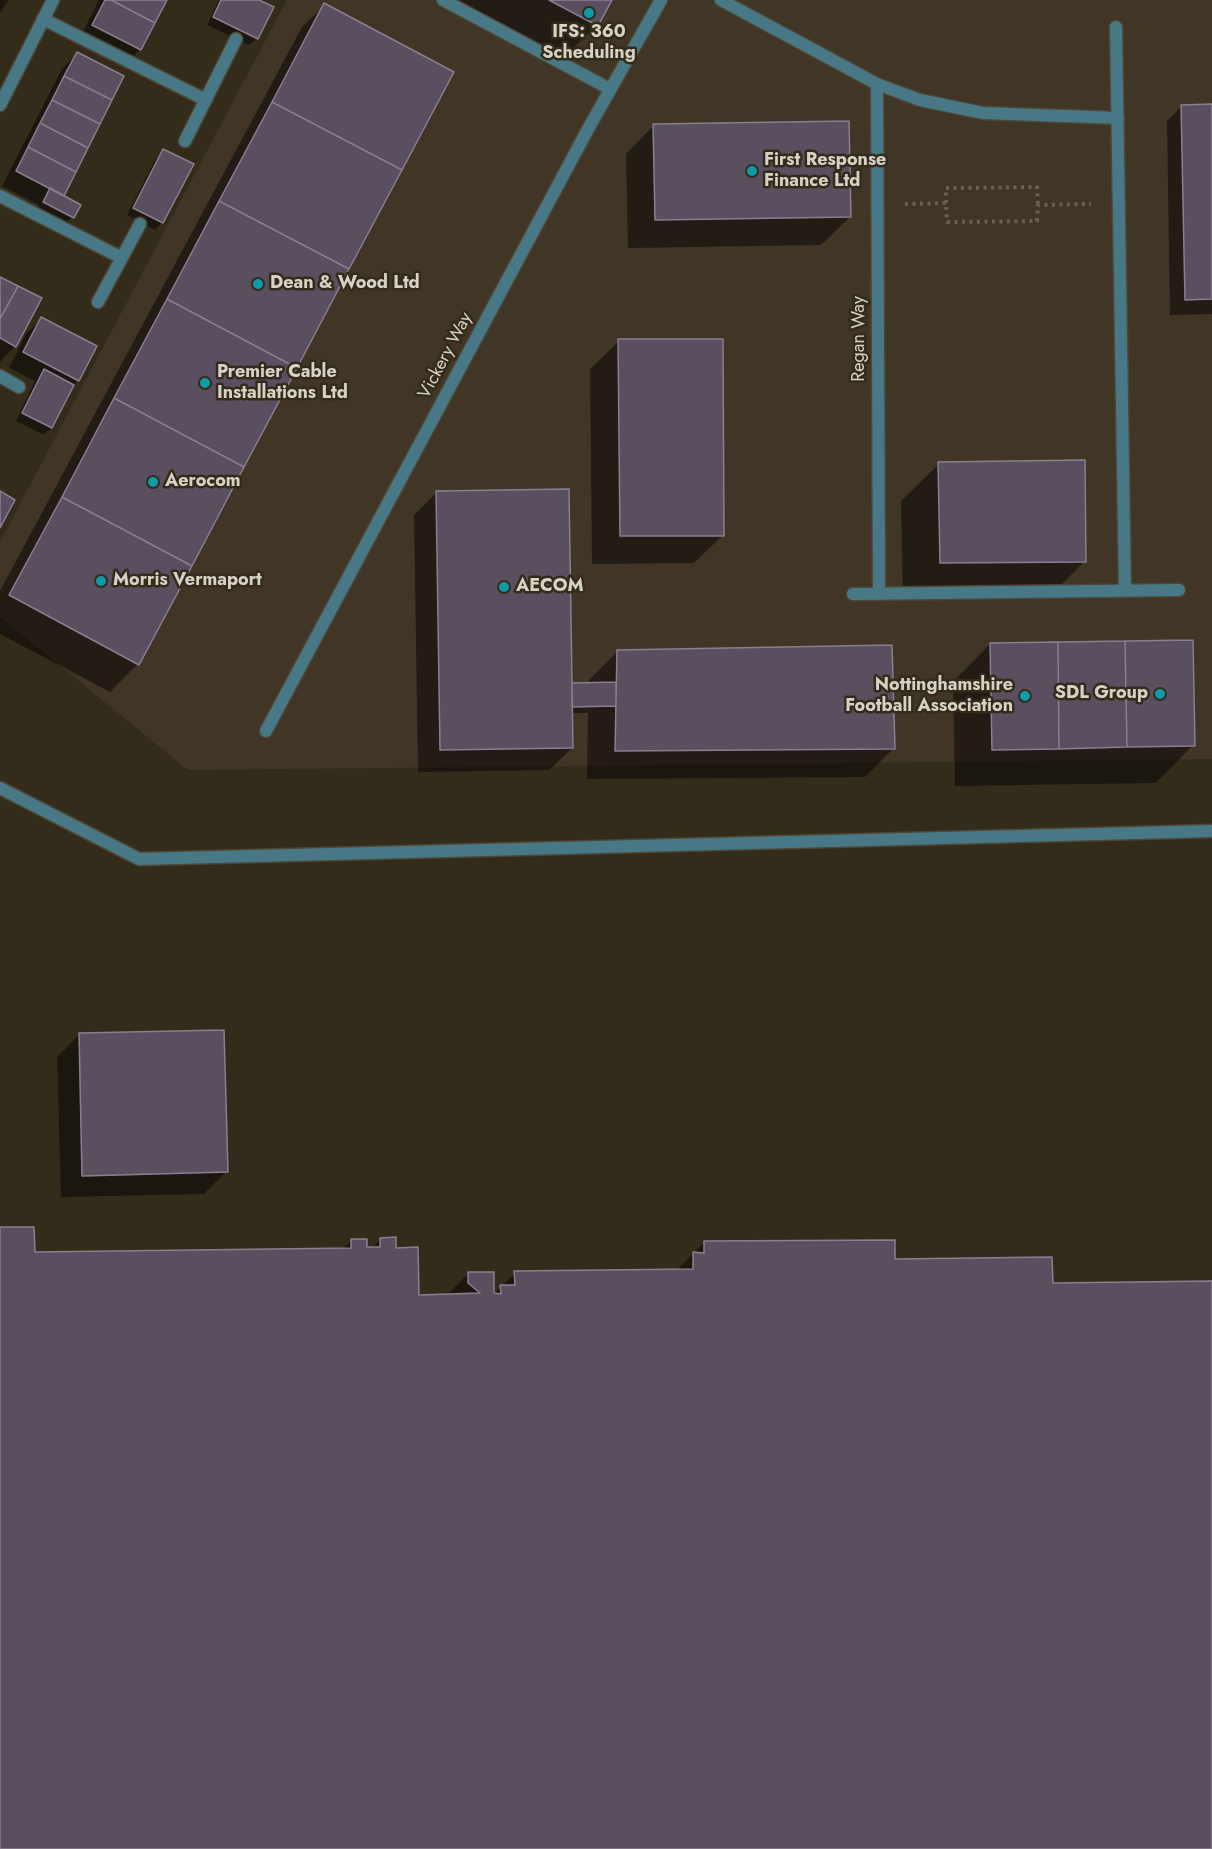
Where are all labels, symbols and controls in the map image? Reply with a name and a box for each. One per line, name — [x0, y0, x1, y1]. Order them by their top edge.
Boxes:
marker: IFS: 360 Scheduling — [582, 6, 596, 20]
place label: IFS: 360 Scheduling — [542, 22, 636, 64]
place label: First Response Finance Ltd — [764, 150, 886, 192]
marker: First Response Finance Ltd — [745, 164, 759, 178]
place label: Dean & Wood Ltd — [270, 273, 420, 295]
marker: Dean & Wood Ltd — [251, 277, 265, 291]
street label: Regan Way — [849, 296, 871, 382]
street label: Vickery Way — [414, 309, 478, 403]
place label: Premier Cable Installations Ltd — [217, 362, 348, 404]
marker: Premier Cable Installations Ltd — [198, 376, 212, 390]
place label: Aerocom — [165, 471, 241, 493]
marker: Aerocom — [146, 475, 160, 489]
place label: Morris Vermaport — [113, 570, 262, 592]
marker: Morris Vermaport — [94, 574, 108, 588]
place label: AECOM — [516, 576, 584, 598]
marker: AECOM — [497, 580, 511, 594]
place label: Nottinghamshire Football Association — [845, 675, 1013, 718]
place label: SDL Group — [1055, 683, 1148, 705]
marker: SDL Group — [1153, 687, 1167, 701]
marker: Nottinghamshire Football Association — [1018, 689, 1032, 703]

